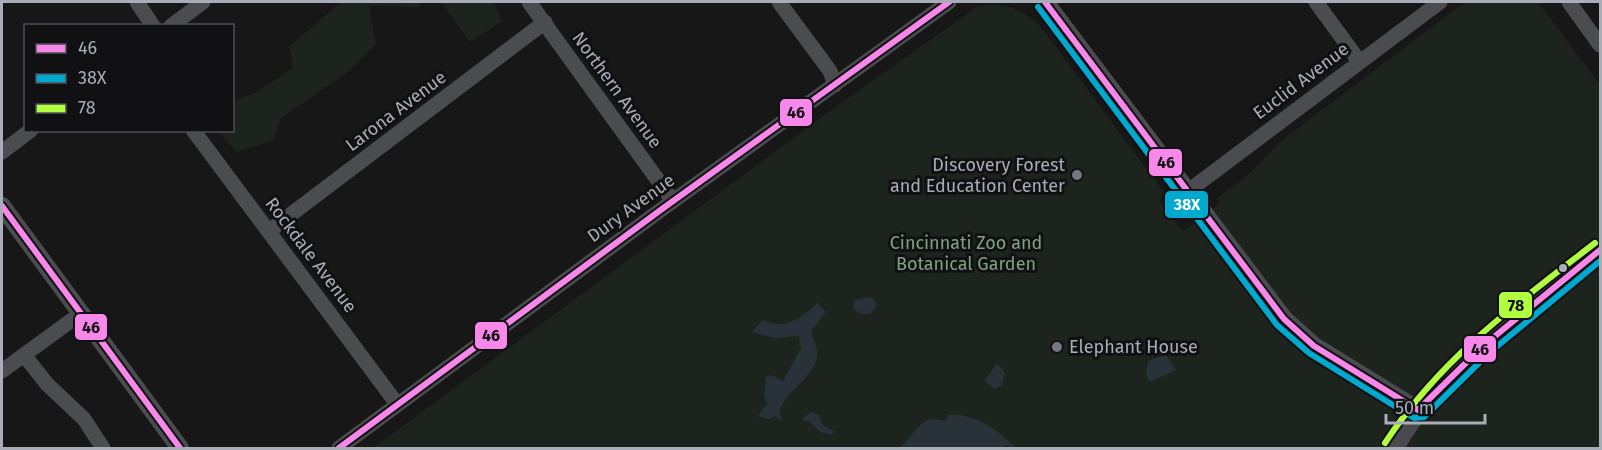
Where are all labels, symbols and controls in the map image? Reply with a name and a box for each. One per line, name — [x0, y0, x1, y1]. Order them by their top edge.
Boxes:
legend — [24, 24, 234, 132]
street label: Northern Avenue — [567, 27, 667, 153]
text: 46 — [78, 37, 97, 59]
street label: Euclid Avenue — [1249, 38, 1353, 124]
street label: Larona Avenue — [341, 66, 451, 156]
text: 38X — [78, 67, 107, 89]
text: 78 — [78, 97, 96, 119]
line badge: 46 — [779, 98, 813, 127]
text: 46 — [787, 103, 805, 122]
line badge: 46 — [1148, 148, 1183, 177]
text: 46 — [1157, 153, 1175, 172]
place label: Discovery Forest and Education Center — [890, 154, 1065, 197]
marker: Discovery Forest and Education Center — [1070, 168, 1084, 182]
street label: Dury Avenue — [583, 169, 679, 247]
line badge: 38X — [1164, 190, 1209, 219]
street label: Rockdale Avenue — [260, 193, 362, 317]
text: 38X — [1173, 195, 1201, 214]
park label: Cincinnati Zoo and Botanical Garden — [890, 232, 1042, 275]
unlabelled marker — [1557, 262, 1569, 274]
line badge: 78 — [1498, 291, 1533, 319]
text: 78 — [1508, 296, 1524, 315]
line badge: 46 — [74, 313, 108, 341]
text: 46 — [82, 318, 100, 337]
line badge: 46 — [474, 321, 508, 350]
text: 46 — [482, 326, 500, 345]
line badge: 46 — [1463, 335, 1497, 363]
place label: Elephant House — [1069, 336, 1198, 358]
marker: Elephant House — [1050, 340, 1064, 354]
text: 46 — [1471, 340, 1489, 359]
scale bar — [1386, 387, 1485, 425]
text: 50 m — [1395, 397, 1434, 419]

